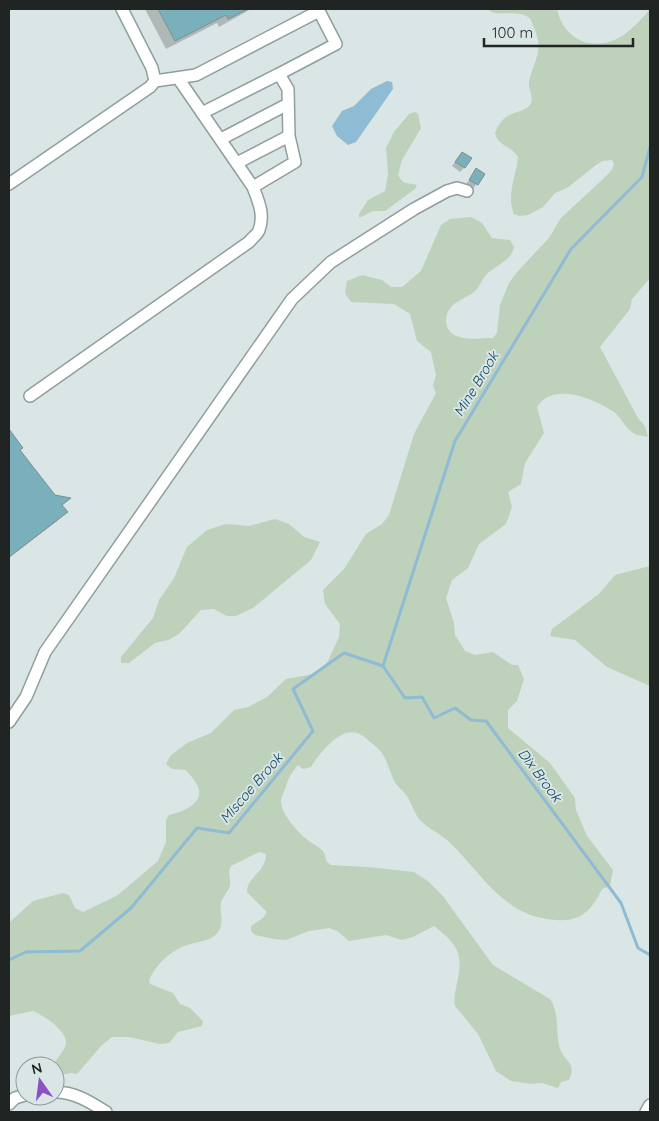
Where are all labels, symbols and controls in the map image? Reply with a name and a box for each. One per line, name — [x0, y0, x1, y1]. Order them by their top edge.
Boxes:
scale bar — [484, 15, 633, 47]
text: 100 m — [492, 23, 533, 42]
water label: Mine Brook — [449, 347, 503, 420]
water label: Dix Brook — [514, 745, 567, 806]
water label: Miscoe Brook — [216, 748, 287, 827]
north arrow — [15, 1056, 65, 1106]
text: N — [30, 1058, 44, 1078]

